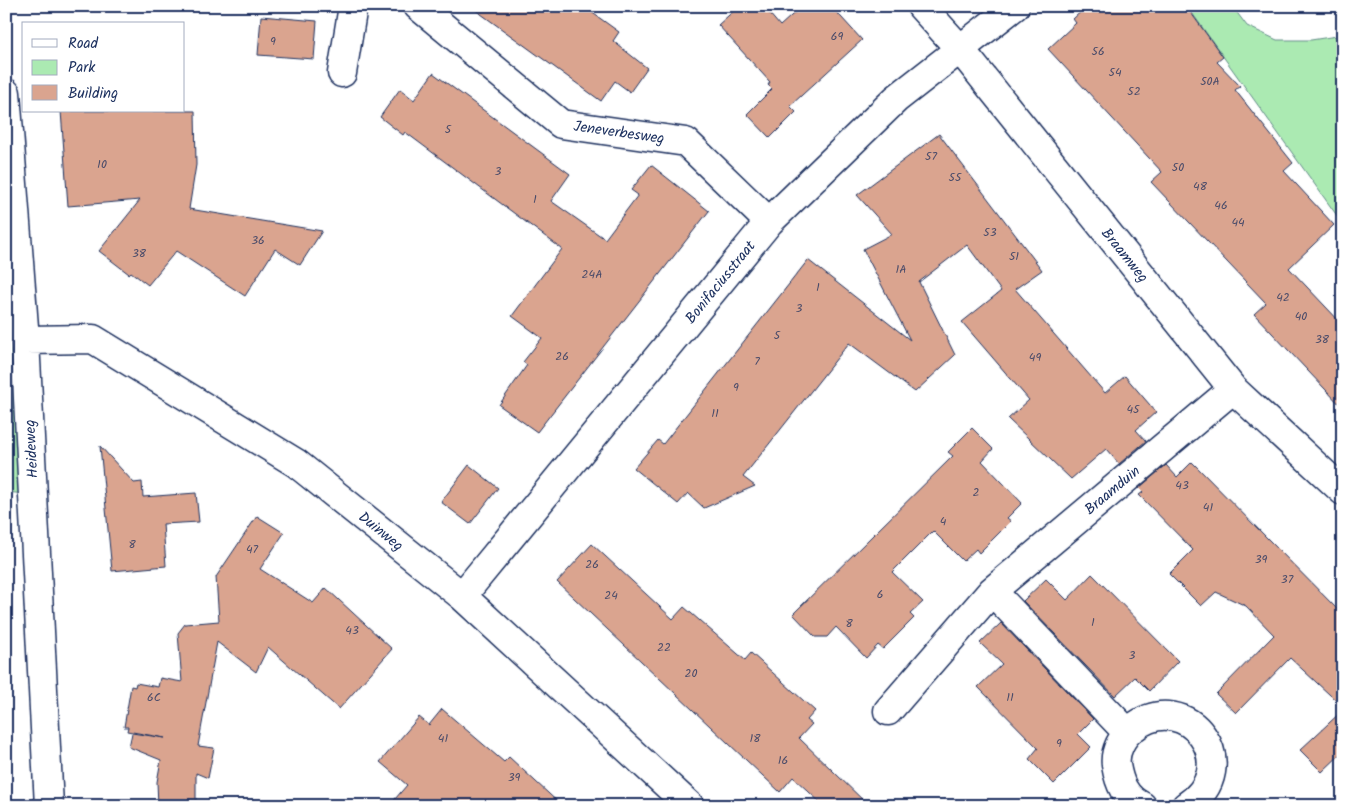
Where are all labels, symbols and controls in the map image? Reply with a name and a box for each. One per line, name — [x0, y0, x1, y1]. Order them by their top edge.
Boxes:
legend — [22, 22, 185, 112]
house number: 69 — [831, 27, 843, 46]
text: Road — [68, 32, 99, 56]
house number: 9 — [270, 32, 276, 51]
house number: 56 — [1091, 42, 1105, 61]
text: Park — [68, 56, 96, 80]
house number: 54 — [1108, 63, 1122, 82]
house number: 50A — [1200, 72, 1220, 91]
text: Building — [68, 82, 118, 106]
house number: 52 — [1127, 82, 1141, 101]
street label: Jeneverbesweg — [572, 115, 666, 151]
house number: 5 — [445, 120, 453, 139]
house number: 57 — [925, 147, 937, 166]
house number: 10 — [97, 155, 107, 174]
house number: 50 — [1172, 158, 1184, 177]
house number: 3 — [495, 162, 502, 181]
house number: 55 — [949, 168, 963, 187]
house number: 48 — [1193, 177, 1208, 196]
house number: 1 — [533, 190, 537, 209]
house number: 46 — [1214, 196, 1228, 215]
house number: 44 — [1231, 213, 1245, 232]
house number: 53 — [983, 223, 997, 242]
street label: Braamweg — [1095, 223, 1154, 288]
house number: 36 — [251, 231, 265, 250]
street label: Bonifaciusstraat — [680, 235, 762, 330]
house number: 38 — [132, 244, 147, 263]
house number: 51 — [1009, 247, 1019, 266]
house number: 1A — [895, 260, 907, 279]
house number: 24A — [582, 265, 602, 284]
house number: 1 — [816, 278, 820, 297]
house number: 42 — [1276, 288, 1290, 307]
house number: 3 — [796, 299, 803, 318]
house number: 40 — [1295, 307, 1307, 326]
house number: 5 — [774, 326, 782, 345]
house number: 38 — [1315, 330, 1330, 349]
house number: 26 — [555, 347, 569, 366]
house number: 49 — [1029, 348, 1041, 367]
house number: 7 — [754, 352, 760, 371]
house number: 9 — [733, 378, 739, 397]
house number: 45 — [1126, 400, 1141, 419]
house number: 11 — [711, 404, 719, 423]
street label: Heideweg — [18, 419, 46, 479]
street label: Braamduin — [1079, 460, 1146, 521]
house number: 43 — [1175, 476, 1189, 495]
house number: 2 — [973, 483, 980, 502]
house number: 41 — [1203, 498, 1213, 517]
street label: Duinweg — [352, 506, 408, 558]
house number: 4 — [940, 512, 947, 531]
house number: 8 — [128, 535, 136, 554]
house number: 47 — [246, 540, 259, 559]
house number: 39 — [1255, 550, 1267, 569]
house number: 26 — [585, 555, 599, 574]
house number: 37 — [1281, 570, 1294, 589]
house number: 6 — [877, 585, 883, 604]
house number: 24 — [604, 586, 618, 605]
house number: 1 — [1091, 613, 1095, 632]
house number: 8 — [845, 614, 853, 633]
house number: 43 — [345, 621, 359, 640]
house number: 22 — [657, 638, 671, 657]
house number: 3 — [1129, 646, 1136, 665]
house number: 20 — [685, 664, 697, 683]
house number: 6C — [147, 688, 161, 707]
house number: 11 — [1006, 688, 1014, 707]
house number: 41 — [438, 729, 448, 748]
house number: 18 — [750, 729, 761, 748]
house number: 9 — [1056, 734, 1062, 753]
house number: 16 — [778, 751, 788, 770]
house number: 39 — [508, 768, 520, 787]

